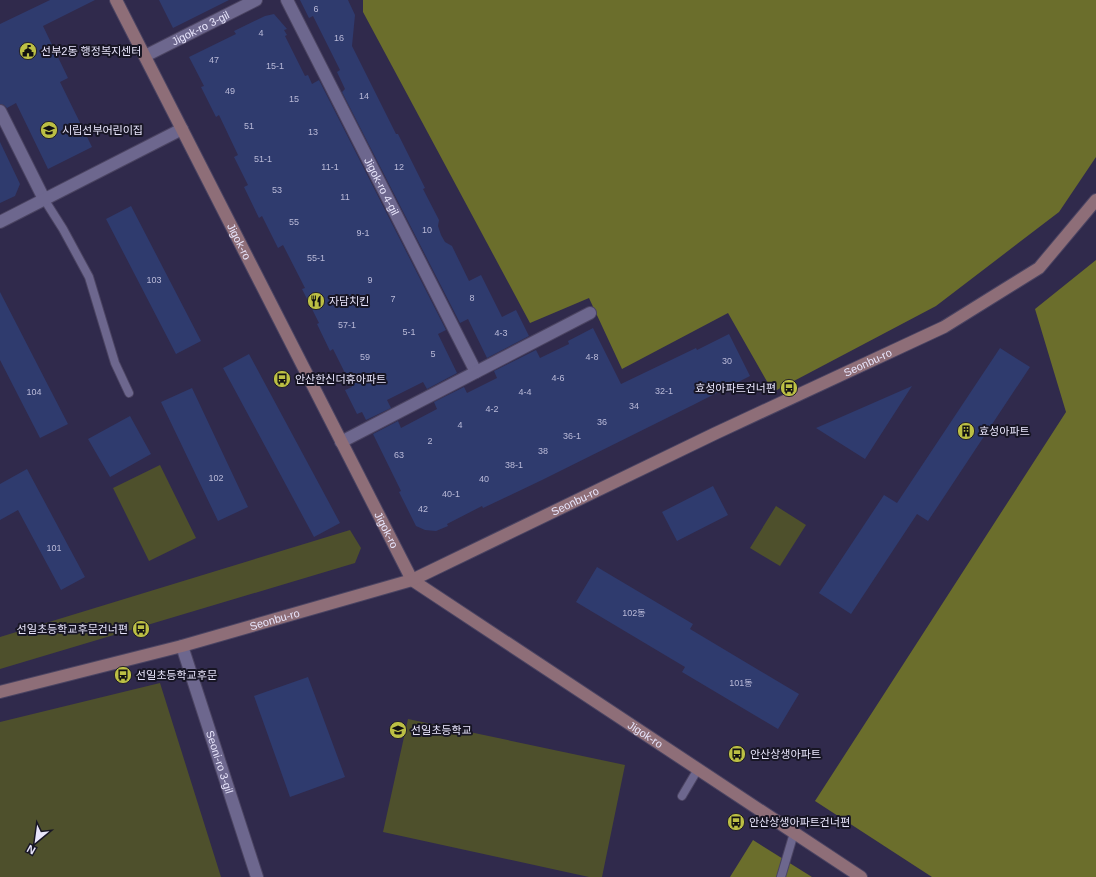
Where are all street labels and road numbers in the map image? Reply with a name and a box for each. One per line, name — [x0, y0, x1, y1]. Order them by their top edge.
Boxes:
street label: Jigok-ro 3-gil — [170, 9, 231, 48]
street label: Jigok-ro 4-gil — [362, 156, 401, 217]
street label: Jigok-ro — [225, 221, 253, 262]
street label: Seonbu-ro — [842, 346, 894, 379]
street label: Seonbu-ro — [549, 485, 601, 518]
street label: Jigok-ro — [372, 510, 401, 550]
street label: Seonbu-ro — [248, 607, 301, 632]
street label: Jigok-ro — [626, 719, 665, 750]
street label: Seoni-ro 3-gil — [204, 729, 235, 795]

